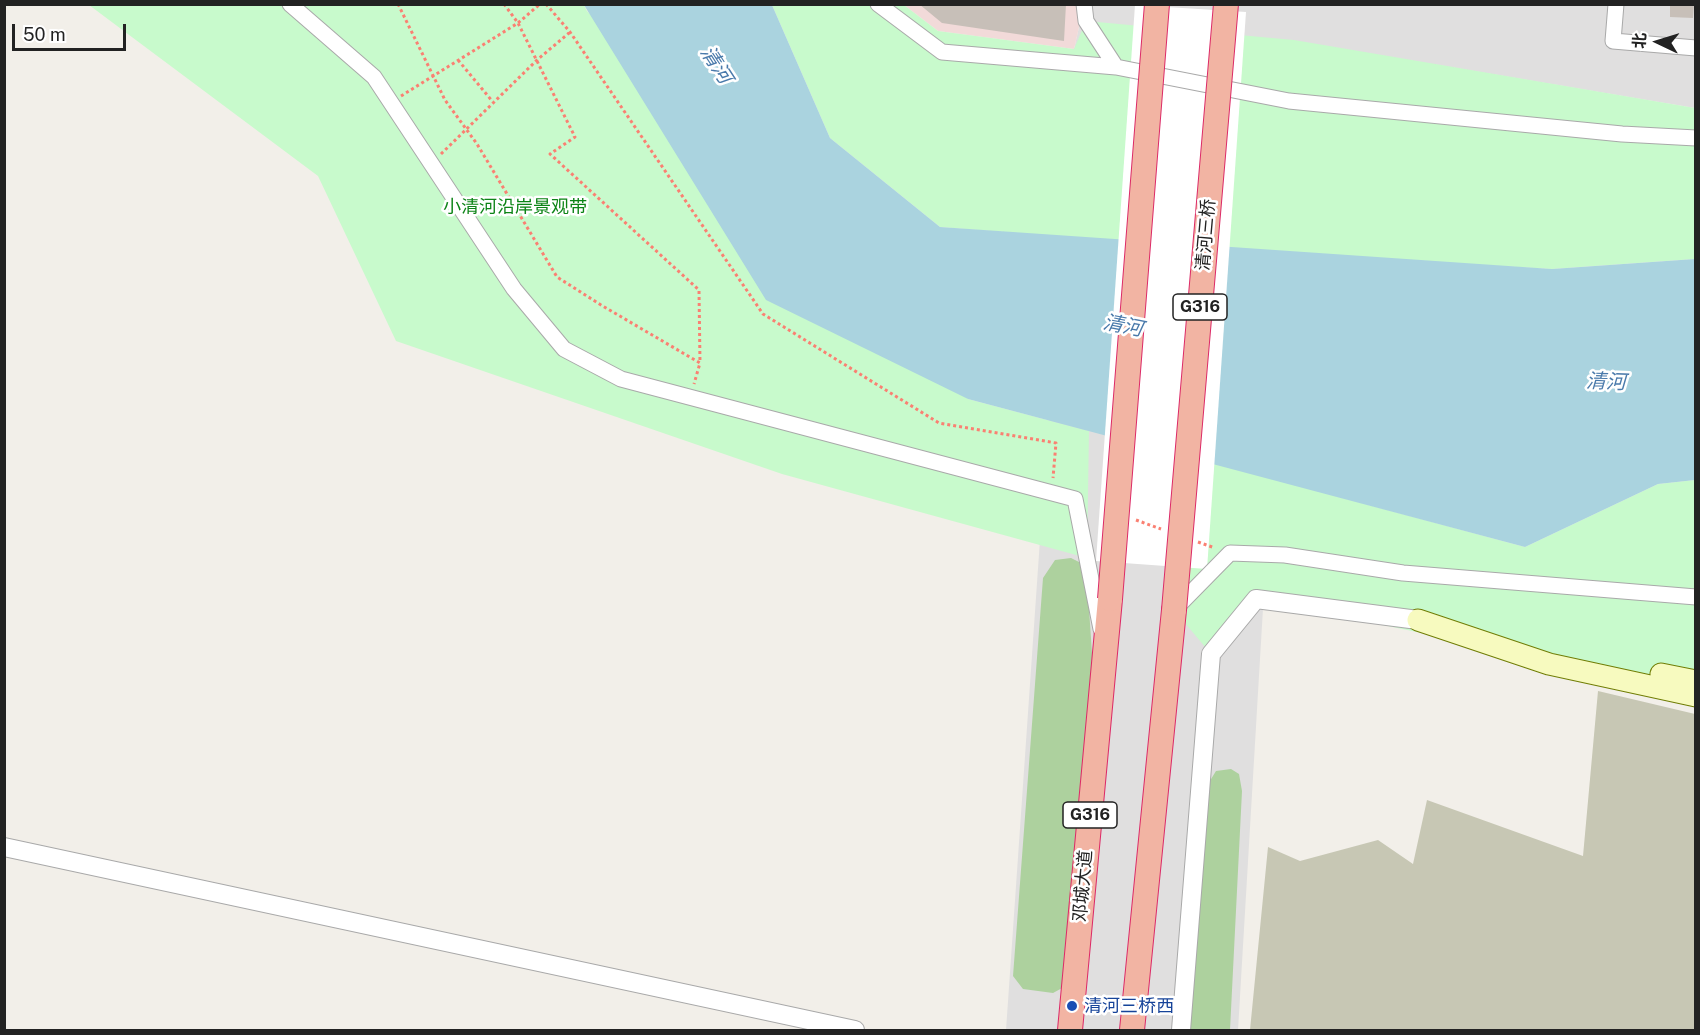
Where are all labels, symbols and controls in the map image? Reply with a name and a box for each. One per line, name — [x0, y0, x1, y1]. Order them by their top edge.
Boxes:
scale bar — [15, 12, 129, 50]
north arrow — [1628, 12, 1688, 72]
text: 50 m — [23, 24, 66, 45]
text: 北 — [1630, 32, 1650, 49]
water label: 清河 — [695, 42, 737, 88]
park label: 小清河沿岸景观带 — [443, 196, 587, 218]
street label: 清河三桥 — [1192, 198, 1220, 272]
road number: G316 — [1173, 294, 1227, 320]
water label: 清河 — [1101, 310, 1145, 342]
water label: 清河 — [1586, 369, 1626, 395]
road number: G316 — [1063, 802, 1117, 828]
street label: 邓城大道 — [1069, 849, 1097, 923]
place label: 清河三桥西 — [1084, 995, 1174, 1017]
marker: 清河三桥西 — [1065, 999, 1079, 1013]

